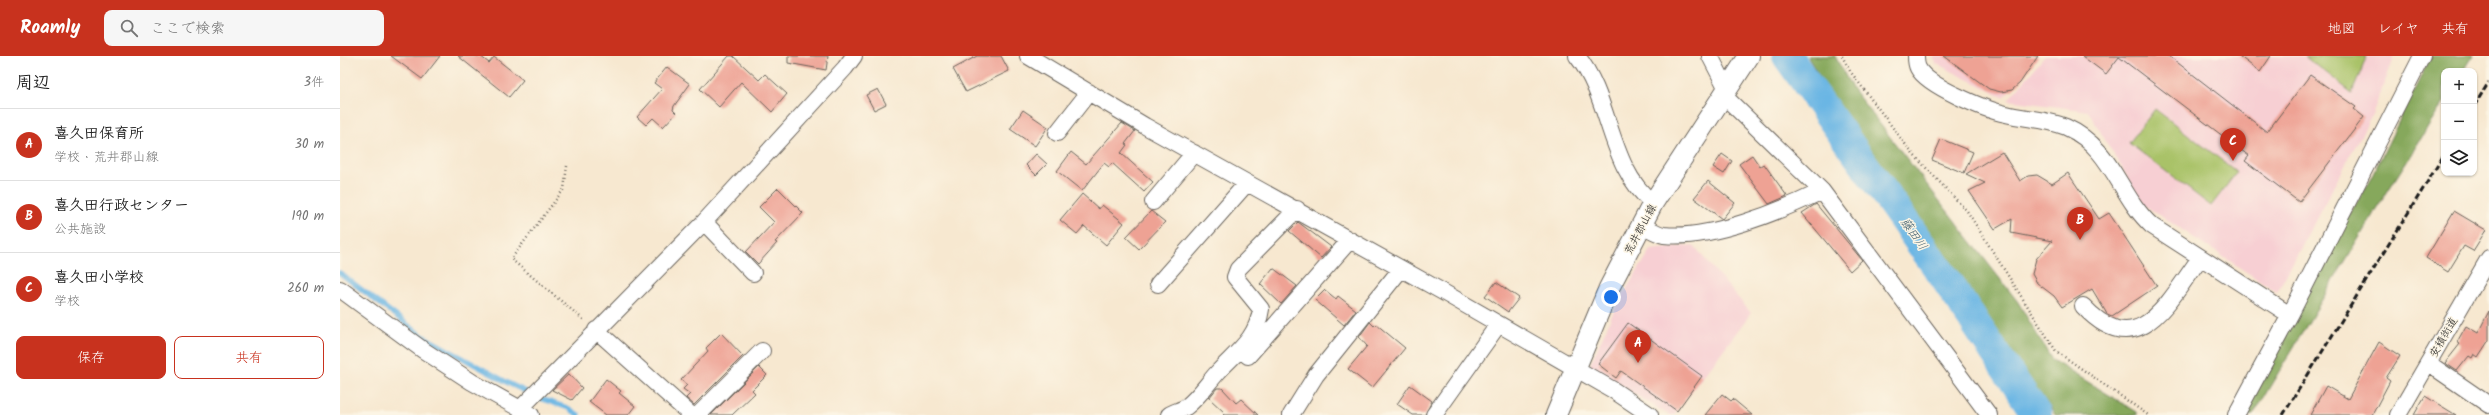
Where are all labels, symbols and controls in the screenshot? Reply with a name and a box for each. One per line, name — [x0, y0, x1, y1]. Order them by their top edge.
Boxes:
search box — [104, 10, 384, 46]
text: Roamly — [20, 13, 80, 43]
icon: search — [118, 17, 140, 39]
text: ここで検索 — [150, 17, 225, 41]
text: 地図 — [2328, 18, 2356, 40]
text: レイヤ — [2378, 18, 2419, 40]
text: 共有 — [2441, 18, 2469, 40]
map controls — [2441, 68, 2477, 176]
button: + — [2441, 68, 2477, 104]
text: 周辺 — [16, 70, 50, 97]
text: 3件 — [304, 72, 324, 93]
button: − — [2441, 104, 2477, 140]
text: 喜久田保育所 — [54, 122, 144, 146]
pin: C — [2220, 128, 2246, 161]
text: A — [25, 134, 33, 155]
text: 30 m — [295, 134, 324, 155]
button: layers — [2441, 140, 2477, 176]
text: 学校 · 荒井郡山線 — [54, 147, 159, 168]
text: 喜久田行政センター — [54, 194, 189, 218]
street label: 荒井郡山線 — [1620, 201, 1662, 258]
text: B — [25, 206, 33, 227]
text: 190 m — [292, 206, 324, 227]
pin: B — [2067, 207, 2093, 240]
water label: 藤田川 — [1895, 214, 1932, 254]
text: 公共施設 — [54, 219, 106, 240]
text: 喜久田小学校 — [54, 266, 144, 290]
text: C — [25, 278, 33, 299]
text: 260 m — [287, 278, 324, 299]
your location — [1601, 287, 1621, 307]
text: 学校 — [54, 291, 80, 312]
street label: 安積街道 — [2425, 314, 2463, 361]
pin: A — [1625, 330, 1651, 363]
button: 保存 — [16, 336, 166, 379]
button: 共有 — [174, 336, 324, 379]

